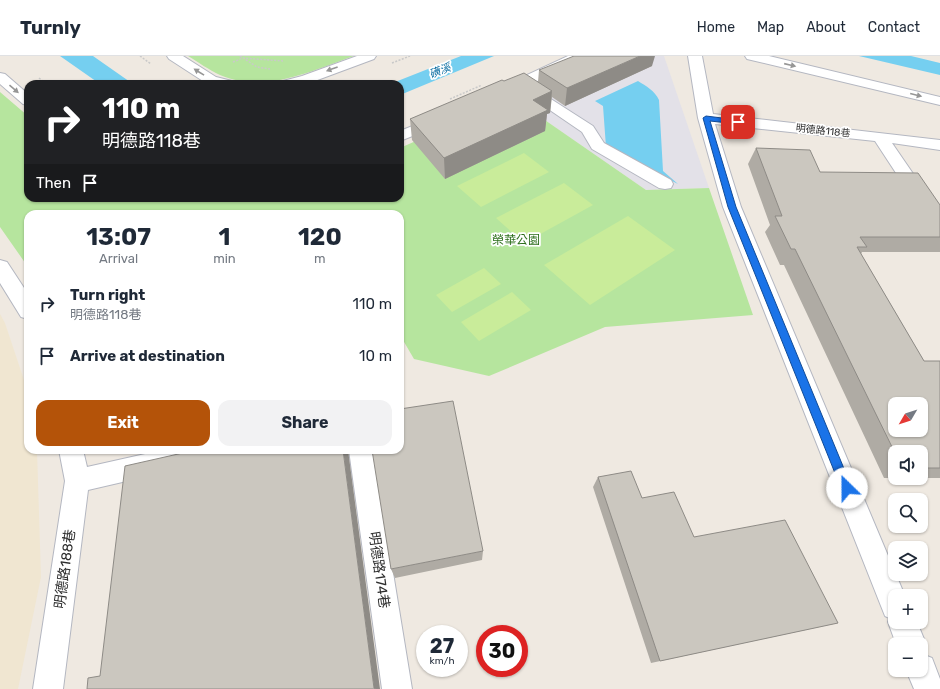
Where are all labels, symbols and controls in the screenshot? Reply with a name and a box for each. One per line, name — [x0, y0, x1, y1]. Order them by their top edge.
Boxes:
text: Turnly — [20, 16, 81, 39]
text: Home — [697, 19, 735, 36]
text: Map — [757, 19, 784, 36]
text: About — [806, 19, 846, 36]
text: Contact — [868, 19, 920, 36]
water label: 磺溪 — [427, 60, 454, 81]
one-way arrow — [784, 62, 796, 68]
one-way arrow — [326, 67, 338, 73]
one-way arrow — [194, 68, 205, 76]
one-way arrow — [9, 84, 19, 94]
text: 110 m — [102, 92, 180, 125]
one-way arrow — [910, 92, 922, 98]
icon: right — [36, 96, 88, 148]
pin — [721, 105, 755, 139]
icon: arrive — [727, 111, 749, 133]
street label: 明德路118巷 — [795, 122, 851, 140]
text: 明德路118巷 — [102, 130, 201, 152]
icon: arrive — [79, 172, 101, 194]
text: Then — [36, 174, 71, 192]
text: 13:07 — [86, 223, 151, 251]
text: 1 — [219, 223, 230, 251]
text: 120 — [298, 223, 342, 251]
park label: 榮華公園 — [492, 233, 540, 247]
text: Arrival — [99, 251, 138, 266]
text: min — [213, 251, 236, 266]
text: m — [314, 251, 326, 266]
text: Turn right — [70, 286, 145, 304]
icon: right — [36, 293, 58, 315]
text: 110 m — [353, 295, 392, 313]
text: 明德路118巷 — [70, 307, 141, 322]
icon: arrive — [36, 345, 58, 367]
text: Arrive at destination — [70, 347, 225, 365]
text: 10 m — [359, 347, 392, 365]
north arrow — [888, 397, 928, 437]
map controls — [888, 397, 928, 677]
button: Exit — [36, 400, 210, 446]
button: Share — [218, 400, 392, 446]
button: sound — [888, 445, 928, 485]
position arrow — [826, 467, 868, 509]
button: search — [888, 493, 928, 533]
street label: 明德路188巷 — [51, 528, 79, 610]
street label: 明德路174巷 — [365, 530, 393, 610]
button: layers — [888, 541, 928, 581]
button: + — [888, 589, 928, 629]
speed limit sign: 30 — [476, 625, 528, 677]
text: 27 — [430, 634, 454, 658]
button: − — [888, 637, 928, 677]
text: km/h — [430, 655, 454, 667]

